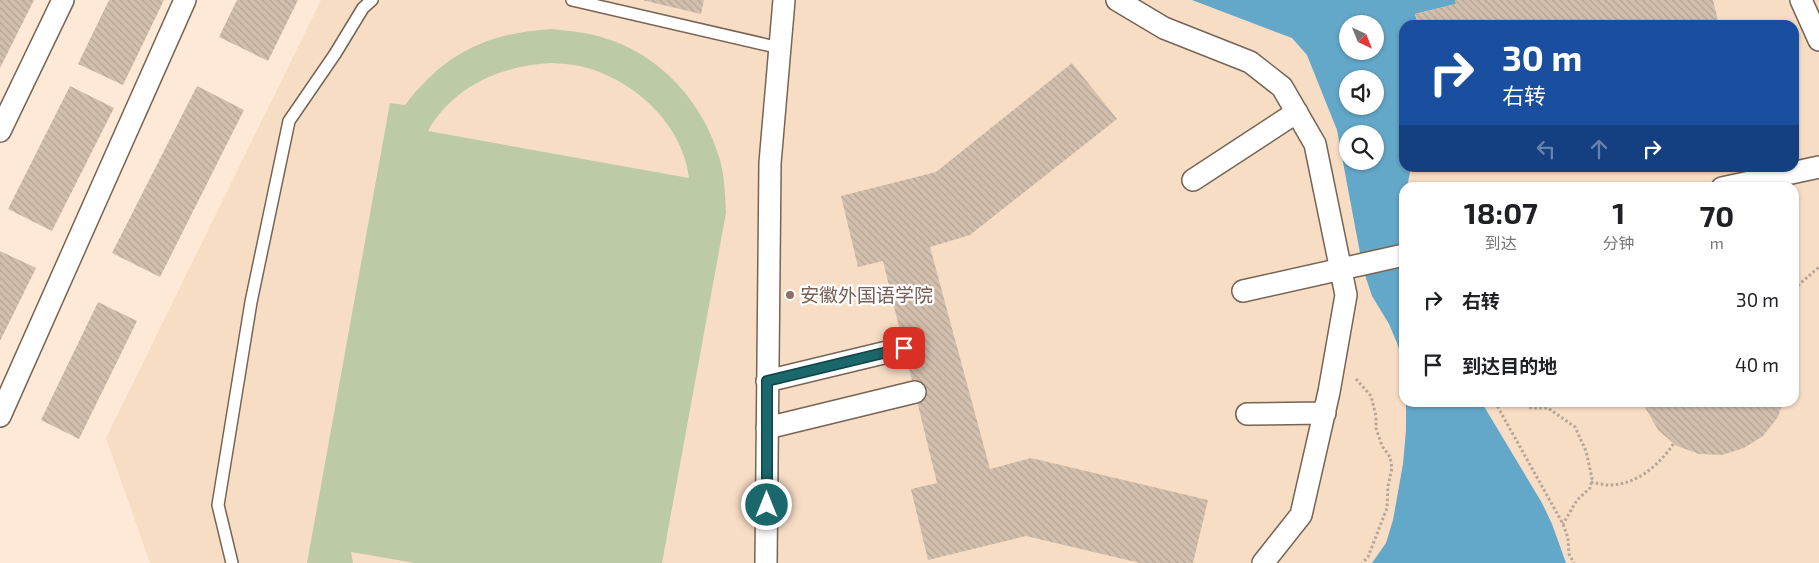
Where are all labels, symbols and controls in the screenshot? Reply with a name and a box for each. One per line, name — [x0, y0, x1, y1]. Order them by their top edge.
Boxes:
north arrow — [1339, 15, 1384, 60]
map controls — [1339, 15, 1384, 170]
text: 30 m — [1502, 36, 1582, 78]
icon: right — [1419, 40, 1484, 105]
button: sound — [1339, 70, 1384, 115]
text: 右转 — [1502, 82, 1546, 108]
button: search — [1339, 125, 1384, 170]
icon: left — [1532, 135, 1560, 163]
icon: ahead — [1585, 135, 1613, 163]
icon: right — [1638, 135, 1666, 163]
text: 18:07 — [1464, 194, 1538, 230]
text: 1 — [1612, 194, 1625, 230]
text: 70 — [1699, 197, 1734, 233]
text: 到达 — [1485, 233, 1517, 252]
text: 分钟 — [1603, 233, 1635, 252]
text: m — [1710, 233, 1724, 252]
place label: 安徽外国语学院 — [800, 283, 933, 306]
icon: right — [1419, 286, 1447, 314]
text: 30 m — [1736, 288, 1779, 311]
marker: 安徽外国语学院 — [784, 289, 796, 301]
text: 右转 — [1462, 289, 1500, 312]
pin — [883, 327, 925, 369]
icon: arrive — [890, 334, 918, 362]
icon: arrive — [1419, 351, 1447, 379]
text: 40 m — [1735, 353, 1779, 376]
text: 到达目的地 — [1462, 354, 1557, 377]
position arrow — [740, 478, 792, 530]

